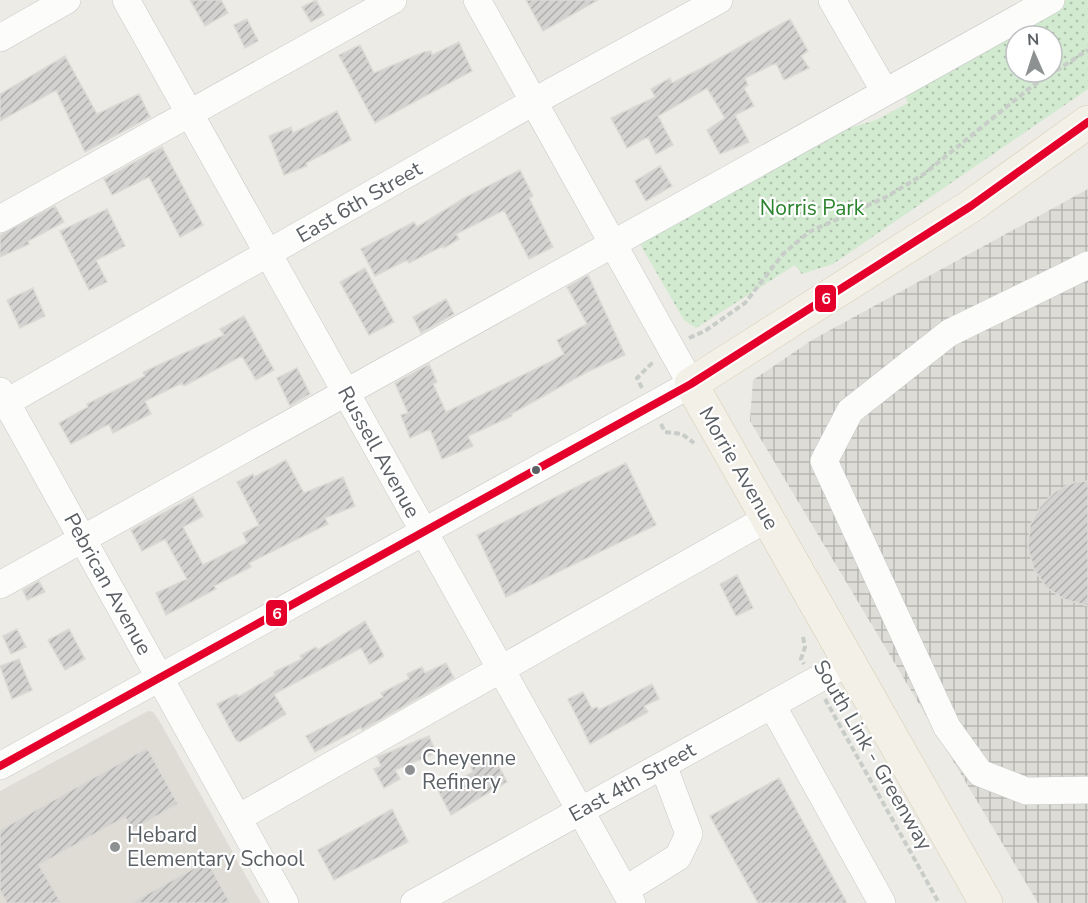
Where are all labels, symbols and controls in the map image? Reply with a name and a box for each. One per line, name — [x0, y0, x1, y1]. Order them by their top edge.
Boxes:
north arrow — [1004, 24, 1064, 84]
text: N — [1027, 29, 1040, 51]
street label: East 6th Street — [291, 154, 427, 249]
park label: Norris Park — [760, 194, 865, 222]
line badge: 6 — [814, 284, 837, 313]
text: 6 — [821, 288, 831, 310]
street label: Russell Avenue — [331, 381, 427, 523]
street label: Morrie Avenue — [692, 401, 786, 535]
unlabelled marker — [530, 464, 542, 476]
street label: Pebrican Avenue — [57, 508, 159, 660]
line badge: 6 — [265, 599, 288, 627]
text: 6 — [272, 603, 282, 625]
street label: South Link - Greenway — [807, 655, 939, 855]
street label: East 4th Street — [564, 735, 701, 828]
place label: Cheyenne Refinery — [422, 744, 516, 796]
marker: Cheyenne Refinery — [403, 763, 417, 777]
place label: Hebard Elementary School — [127, 821, 305, 873]
marker: Hebard Elementary School — [108, 840, 122, 854]

